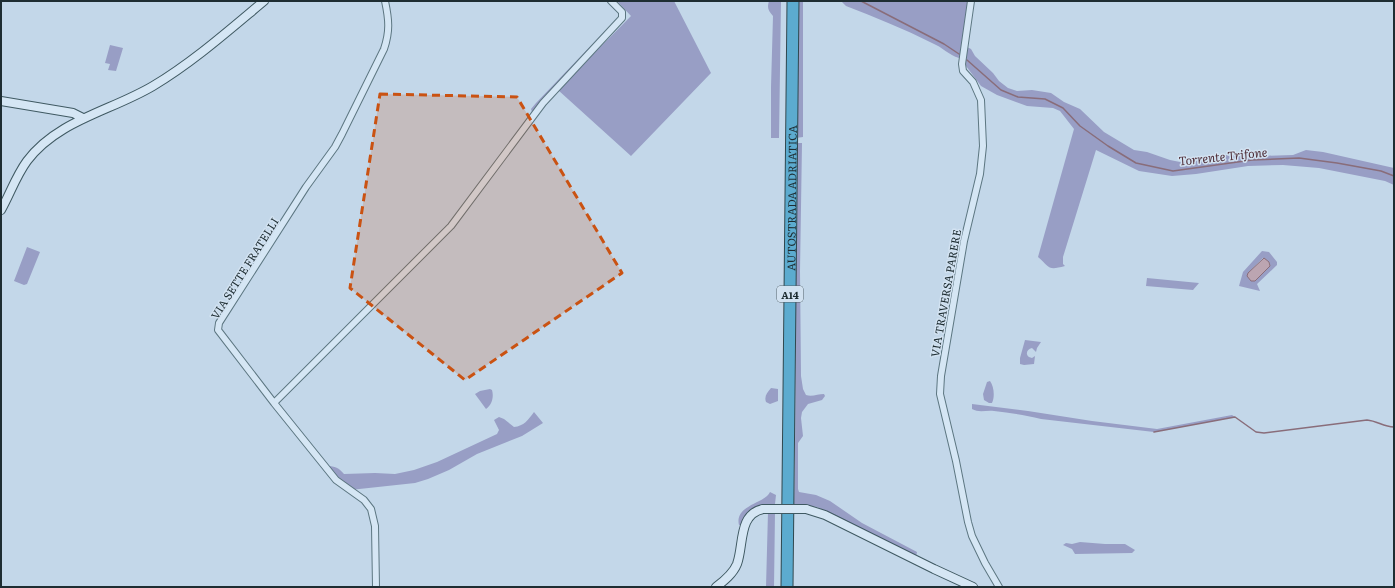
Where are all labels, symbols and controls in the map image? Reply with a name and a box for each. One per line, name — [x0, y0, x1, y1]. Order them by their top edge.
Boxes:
street label: AUTOSTRADA ADRIATICA — [782, 125, 800, 271]
water label: Torrente Trifone — [1178, 142, 1268, 170]
street label: VIA SETTE FRATELLI — [206, 214, 282, 322]
street label: VIA TRAVERSA PARERE — [926, 228, 964, 358]
road number: A14 — [777, 286, 803, 302]

